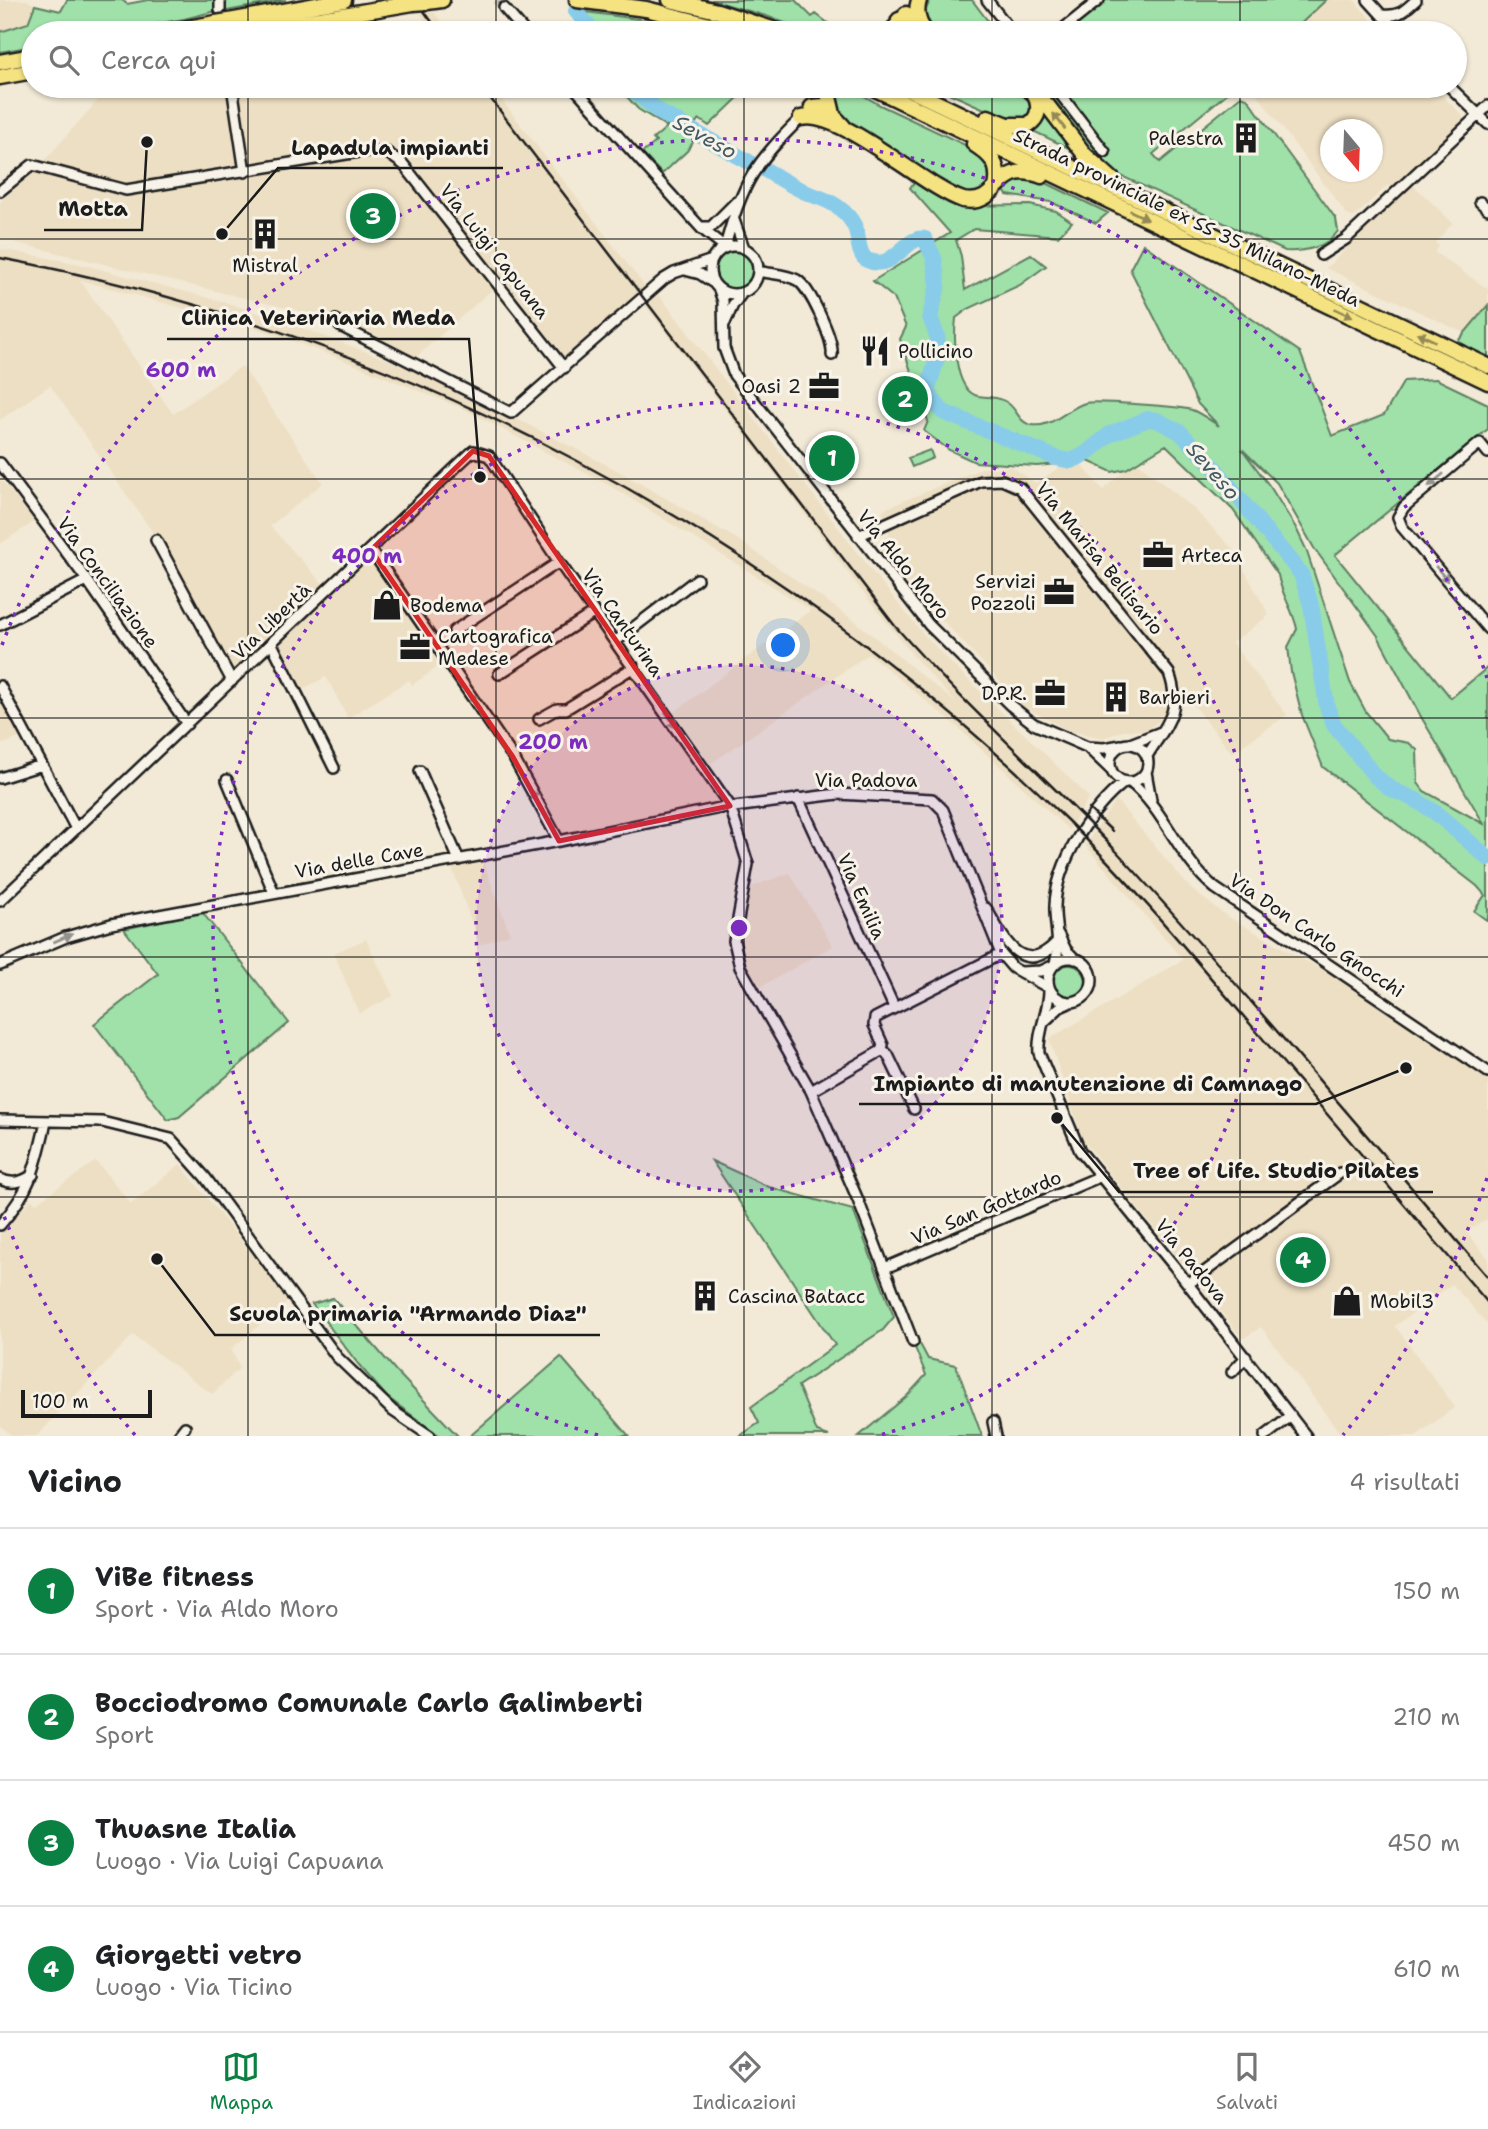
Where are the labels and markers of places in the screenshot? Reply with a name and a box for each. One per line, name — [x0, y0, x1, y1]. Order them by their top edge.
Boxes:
building icon: Palestra — [1229, 121, 1263, 155]
callout: Lapadula impianti — [278, 126, 503, 168]
place label: Palestra — [1148, 126, 1223, 151]
callout: Motta — [44, 188, 142, 230]
pin: 3 — [350, 190, 396, 242]
building icon: Mistral — [248, 217, 282, 251]
place label: Mistral — [232, 253, 298, 278]
callout: Clinica Veterinaria Meda — [167, 297, 469, 339]
restaurant icon: Pollicino — [858, 334, 892, 368]
place label: Pollicino — [898, 339, 973, 364]
office icon: Oasi 2 — [807, 369, 841, 403]
pin: 2 — [882, 373, 928, 425]
place label: Oasi 2 — [741, 374, 801, 399]
pin: 1 — [809, 432, 855, 484]
office icon: Arteca — [1141, 538, 1175, 572]
place label: Arteca — [1181, 543, 1242, 568]
place label: Servizi Pozzoli — [970, 569, 1036, 616]
office icon: Servizi Pozzoli — [1042, 575, 1076, 609]
shop icon: Bodema — [370, 588, 404, 622]
place label: Bodema — [410, 593, 483, 618]
place label: Cartografica Medese — [438, 624, 553, 671]
office icon: Cartografica Medese — [398, 630, 432, 664]
office icon: D.P.R. — [1033, 676, 1067, 710]
building icon: Barbieri — [1099, 680, 1133, 714]
place label: D.P.R. — [981, 681, 1027, 706]
place label: Barbieri — [1139, 685, 1210, 710]
centre of rings — [727, 916, 751, 940]
callout: Impianto di manutenzione di Camnago — [859, 1062, 1316, 1104]
callout: Tree of Life. Studio Pilates — [1119, 1150, 1433, 1192]
pin: 4 — [1280, 1234, 1326, 1286]
building icon: Cascina Batacc — [688, 1279, 722, 1313]
place label: Cascina Batacc — [728, 1284, 865, 1309]
shop icon: Mobil3 — [1330, 1284, 1364, 1318]
place label: Mobil3 — [1370, 1289, 1434, 1314]
callout: Scuola primaria "Armando Diaz" — [215, 1293, 600, 1335]

